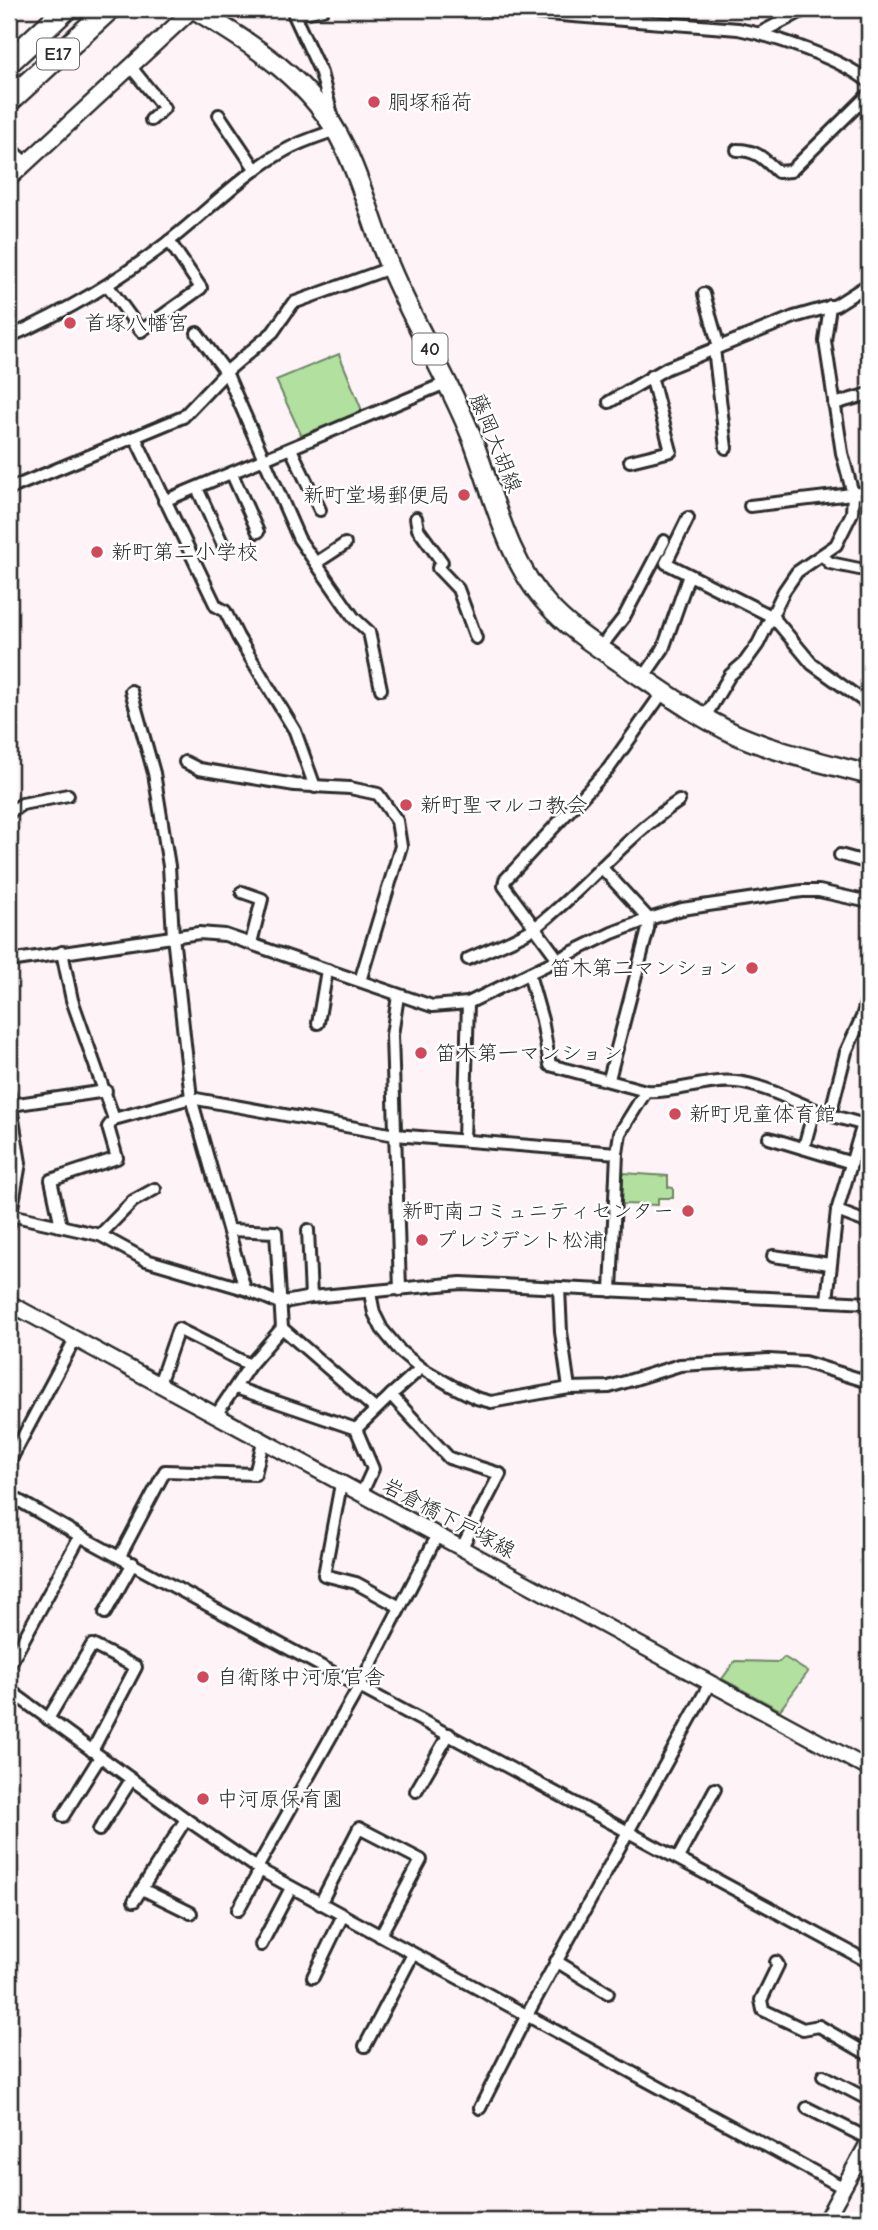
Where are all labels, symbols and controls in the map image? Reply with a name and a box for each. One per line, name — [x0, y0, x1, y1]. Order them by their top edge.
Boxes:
road number: E17 — [37, 38, 79, 70]
place label: 胴塚稲荷 — [388, 90, 472, 114]
marker: 胴塚稲荷 — [366, 94, 382, 110]
place label: 首塚八幡宮 — [84, 311, 189, 335]
marker: 首塚八幡宮 — [62, 315, 78, 331]
road number: 40 — [412, 334, 448, 364]
street label: 藤岡大胡線 — [465, 390, 527, 496]
place label: 新町堂場郵便局 — [303, 483, 450, 507]
marker: 新町堂場郵便局 — [456, 487, 472, 503]
place label: 新町第二小学校 — [111, 540, 258, 564]
marker: 新町第二小学校 — [89, 544, 105, 560]
place label: 新町聖マルコ教会 — [420, 793, 588, 817]
marker: 新町聖マルコ教会 — [398, 797, 414, 813]
place label: 笛木第二マンション — [550, 956, 738, 980]
marker: 笛木第二マンション — [744, 960, 760, 976]
place label: 笛木第一マンション — [435, 1041, 623, 1065]
marker: 笛木第一マンション — [413, 1045, 429, 1061]
place label: 新町児童体育館 — [689, 1102, 836, 1126]
marker: 新町児童体育館 — [667, 1106, 683, 1122]
place label: 新町南コミュニティセンター — [402, 1199, 674, 1223]
marker: 新町南コミュニティセンター — [680, 1203, 696, 1219]
place label: プレジデント松浦 — [436, 1228, 604, 1252]
marker: プレジデント松浦 — [414, 1232, 430, 1248]
street label: 岩倉橋下戸塚線 — [378, 1473, 520, 1563]
place label: 自衛隊中河原官舎 — [217, 1665, 385, 1689]
marker: 自衛隊中河原官舎 — [195, 1669, 211, 1685]
place label: 中河原保育園 — [217, 1787, 343, 1811]
marker: 中河原保育園 — [195, 1791, 211, 1807]

